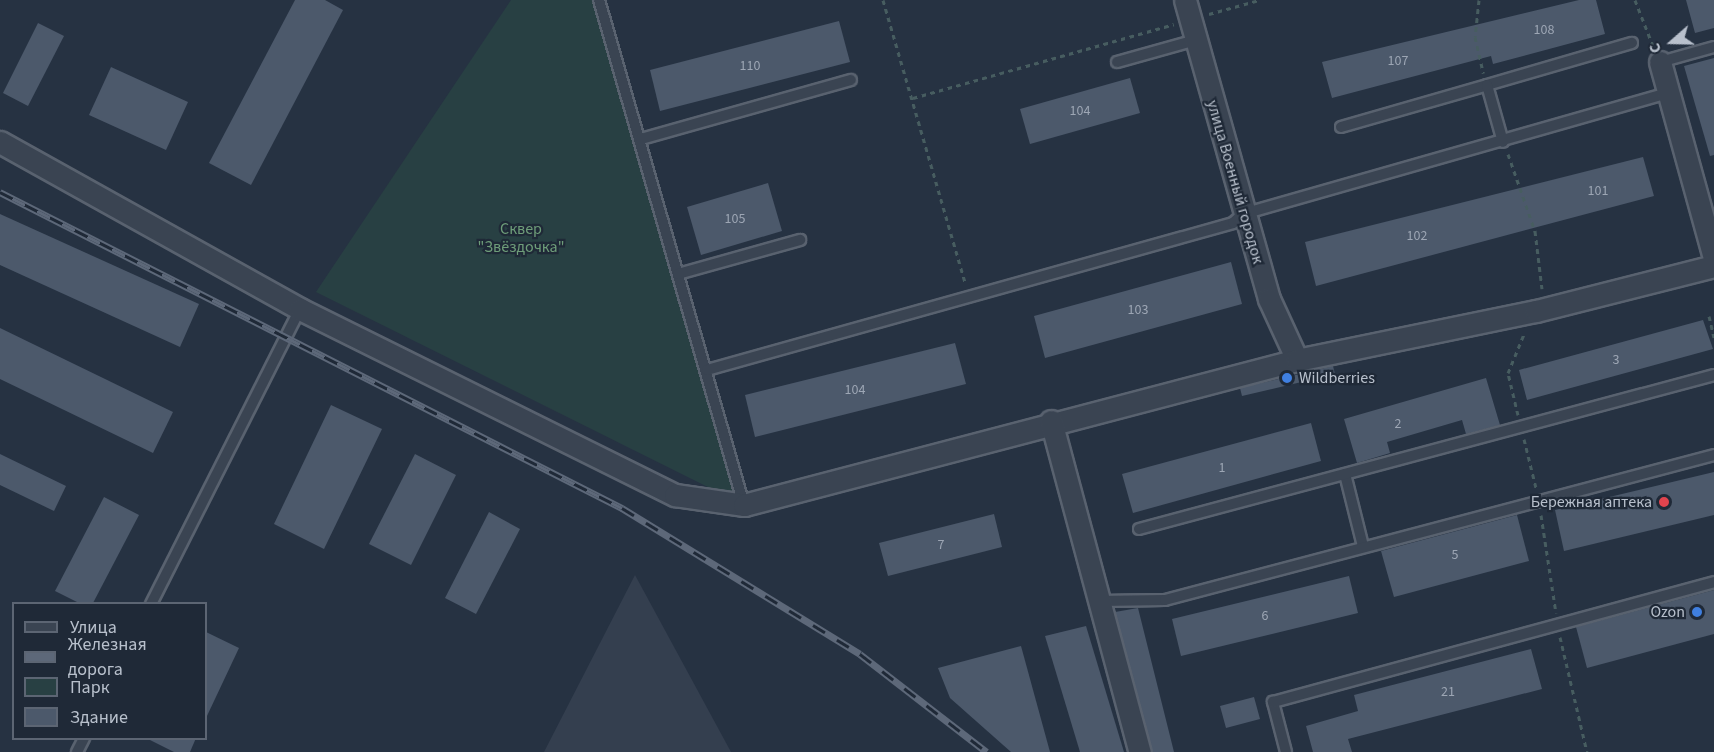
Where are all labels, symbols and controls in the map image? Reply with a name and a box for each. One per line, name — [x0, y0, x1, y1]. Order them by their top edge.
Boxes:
north arrow — [1642, 12, 1702, 72]
house number: 108 — [1534, 22, 1554, 38]
text: С — [1643, 40, 1667, 56]
house number: 107 — [1388, 53, 1408, 69]
house number: 110 — [740, 58, 760, 74]
street label: улица Военный городок — [1202, 98, 1268, 266]
house number: 104 — [1070, 103, 1090, 119]
house number: 101 — [1588, 183, 1608, 199]
house number: 105 — [725, 211, 745, 227]
park label: Сквер "Звёздочка" — [477, 219, 565, 257]
house number: 102 — [1407, 228, 1427, 244]
house number: 103 — [1128, 302, 1148, 318]
house number: 3 — [1613, 352, 1619, 368]
place label: Wildberries — [1299, 368, 1375, 388]
marker: Wildberries — [1280, 371, 1294, 385]
house number: 104 — [845, 382, 865, 398]
house number: 2 — [1395, 416, 1401, 432]
house number: 1 — [1219, 460, 1225, 476]
place label: Бережная аптека — [1531, 492, 1652, 512]
marker: Бережная аптека — [1657, 495, 1671, 509]
house number: 7 — [938, 537, 944, 553]
house number: 5 — [1452, 547, 1458, 563]
legend — [12, 602, 207, 740]
place label: Ozon — [1650, 602, 1685, 622]
marker: Ozon — [1690, 605, 1704, 619]
house number: 6 — [1262, 608, 1268, 624]
text: Улица — [70, 615, 117, 640]
text: Железная дорога — [68, 632, 147, 682]
text: Парк — [70, 675, 110, 700]
house number: 21 — [1441, 684, 1455, 700]
text: Здание — [70, 705, 128, 730]

